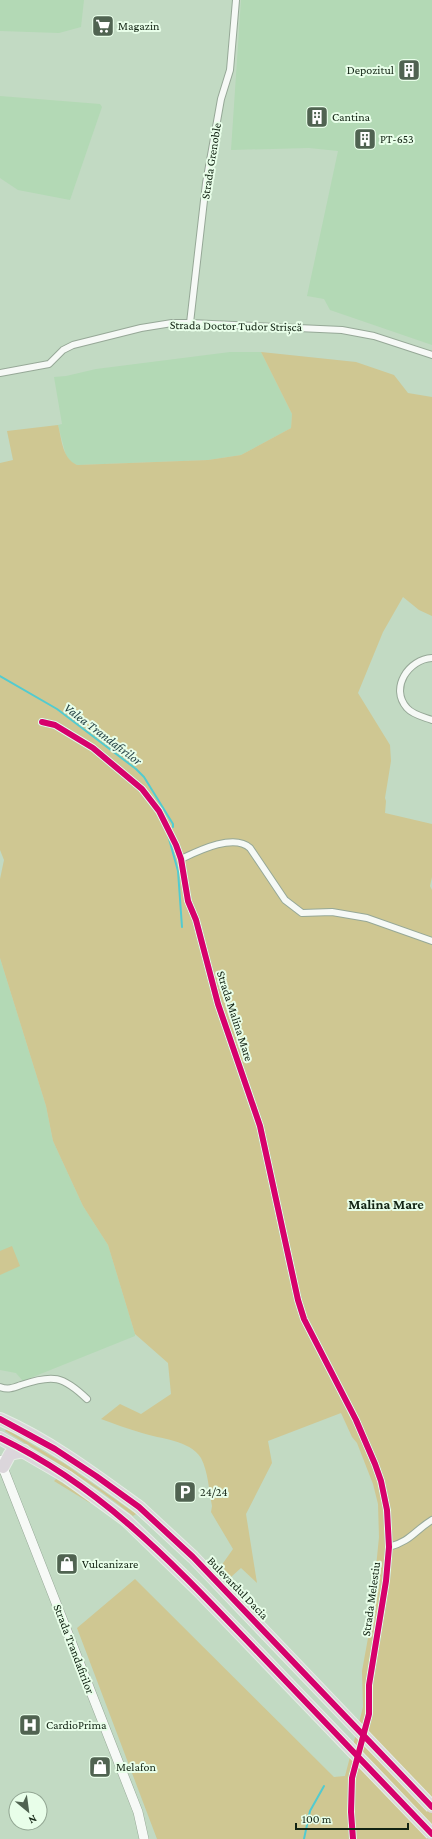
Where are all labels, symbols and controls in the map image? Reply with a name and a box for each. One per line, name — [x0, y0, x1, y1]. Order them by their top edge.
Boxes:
supermarket icon: Magazin — [90, 13, 116, 39]
place label: Magazin — [118, 19, 160, 33]
building icon: Depozitul — [396, 57, 422, 83]
place label: Depozitul — [347, 63, 394, 77]
building icon: Cantina — [304, 104, 330, 130]
place label: Cantina — [332, 110, 371, 124]
street label: Strada Grenoble — [198, 122, 224, 200]
building icon: PT-653 — [352, 126, 378, 152]
place label: PT-653 — [380, 132, 414, 146]
street label: Strada Doctor Tudor Strișcă — [170, 318, 303, 335]
water label: Valea Trandafirilor — [61, 700, 145, 768]
street label: Strada Malina Mare — [214, 969, 256, 1063]
district label: Malina Mare — [348, 1196, 424, 1212]
parking icon: 24/24 — [172, 1479, 198, 1505]
place label: 24/24 — [200, 1485, 228, 1499]
shop icon: Vulcanizare — [54, 1551, 80, 1577]
street label: Bulevardul Dacia — [205, 1554, 272, 1623]
place label: Vulcanizare — [82, 1557, 138, 1571]
street label: Strada Melestiu — [359, 1560, 383, 1637]
street label: Strada Trandafirilor — [50, 1602, 98, 1696]
hospital icon: CardioPrima — [17, 1712, 43, 1738]
place label: CardioPrima — [46, 1718, 107, 1732]
shop icon: Melafon — [87, 1754, 113, 1780]
place label: Melafon — [116, 1760, 156, 1774]
north arrow — [8, 1791, 48, 1831]
scale bar — [296, 1805, 408, 1831]
text: 100 m — [302, 1812, 332, 1826]
text: N — [26, 1813, 39, 1827]

